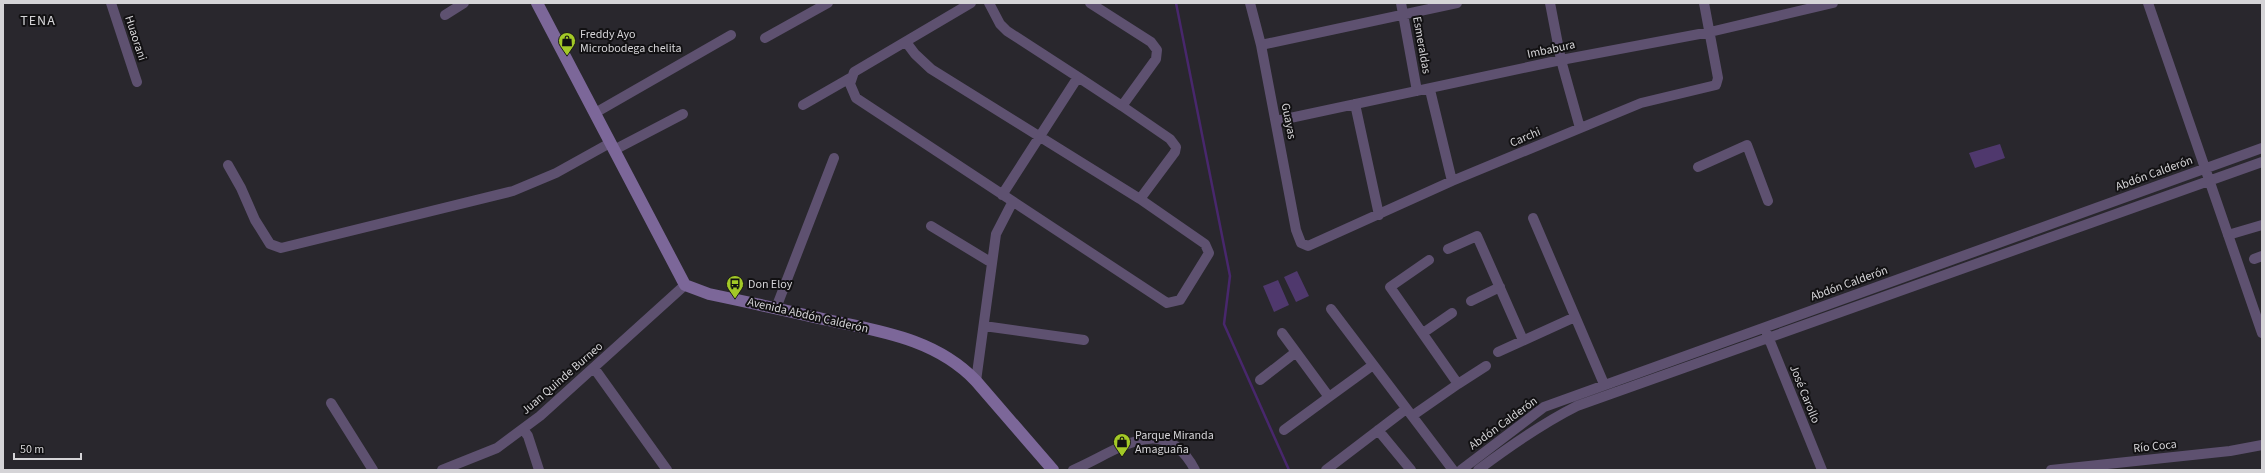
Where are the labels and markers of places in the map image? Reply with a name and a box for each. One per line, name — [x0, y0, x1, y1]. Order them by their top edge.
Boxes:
place label: Freddy Ayo Microbodega chelita — [580, 26, 681, 57]
shop icon: Freddy Ayo Microbodega chelita — [557, 31, 577, 56]
bus stop icon: Don Eloy — [725, 274, 745, 299]
place label: Don Eloy — [748, 276, 793, 293]
place label: Parque Miranda Amaguaña — [1135, 427, 1214, 458]
shop icon: Parque Miranda Amaguaña — [1112, 432, 1132, 457]

